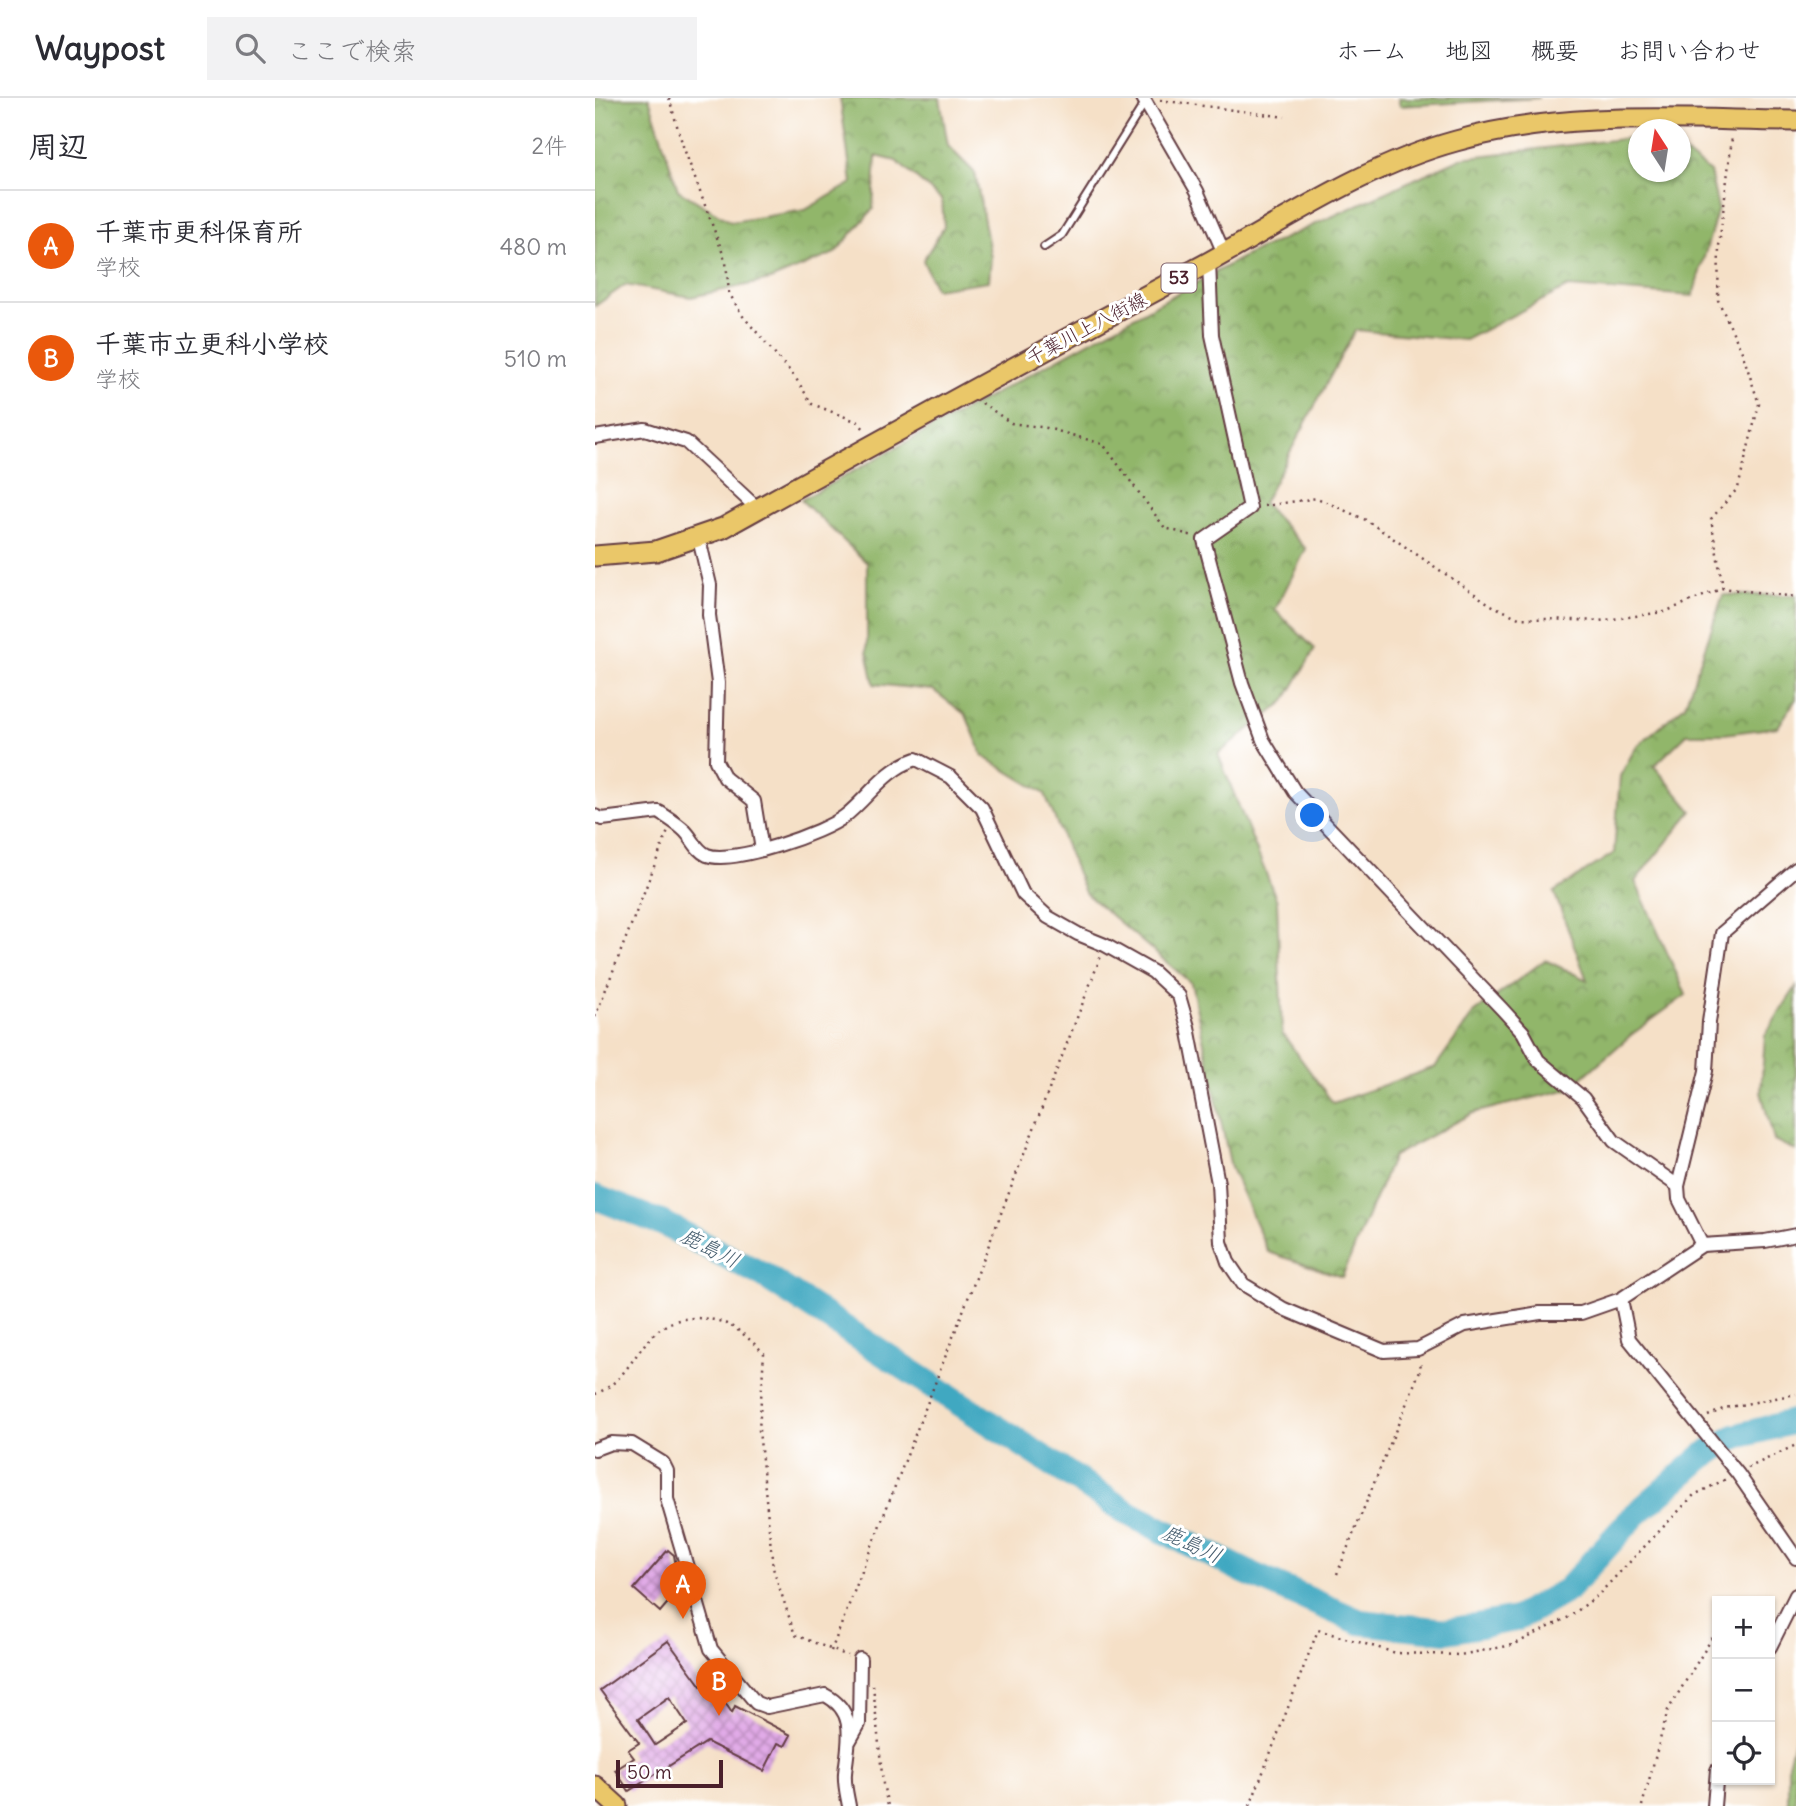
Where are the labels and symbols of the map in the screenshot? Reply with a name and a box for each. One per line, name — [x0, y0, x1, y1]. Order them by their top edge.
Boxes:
north arrow — [1628, 119, 1691, 182]
road number: 53 — [1161, 264, 1197, 293]
street label: 千葉川上八街線 — [1022, 286, 1150, 370]
your location — [1295, 798, 1329, 832]
water label: 鹿島川 — [676, 1221, 744, 1274]
water label: 鹿島川 — [1158, 1518, 1226, 1569]
pin: A — [660, 1561, 706, 1619]
pin: B — [696, 1658, 742, 1716]
scale bar — [616, 1757, 723, 1789]

